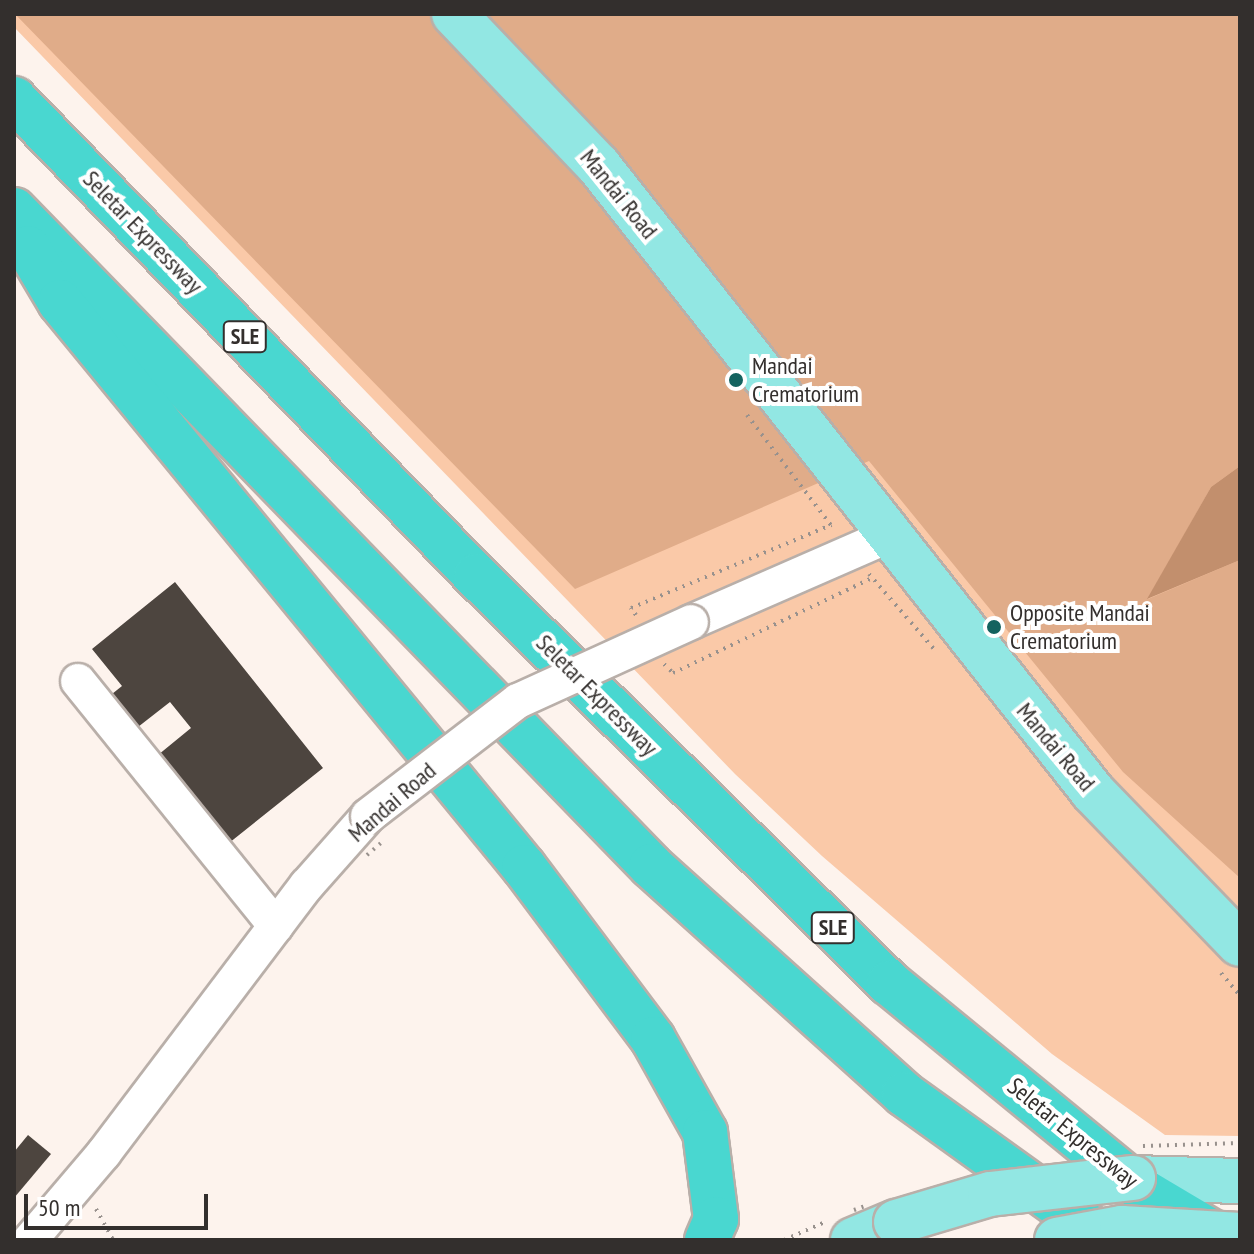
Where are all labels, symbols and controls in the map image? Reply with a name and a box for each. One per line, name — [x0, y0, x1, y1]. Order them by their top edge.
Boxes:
street label: Mandai Road — [574, 143, 664, 245]
street label: Seletar Expressway — [77, 165, 209, 299]
road number: SLE — [221, 319, 269, 355]
place label: Mandai Crematorium — [752, 352, 859, 408]
marker: Mandai Crematorium — [727, 371, 745, 389]
place label: Opposite Mandai Crematorium — [1010, 599, 1150, 655]
marker: Opposite Mandai Crematorium — [985, 618, 1003, 636]
street label: Seletar Expressway — [530, 628, 664, 762]
street label: Mandai Road — [1011, 697, 1101, 797]
street label: Mandai Road — [342, 756, 442, 848]
road number: SLE — [809, 910, 857, 946]
street label: Seletar Expressway — [1002, 1072, 1144, 1194]
scale bar — [28, 1178, 212, 1228]
text: 50 m — [38, 1192, 80, 1223]

